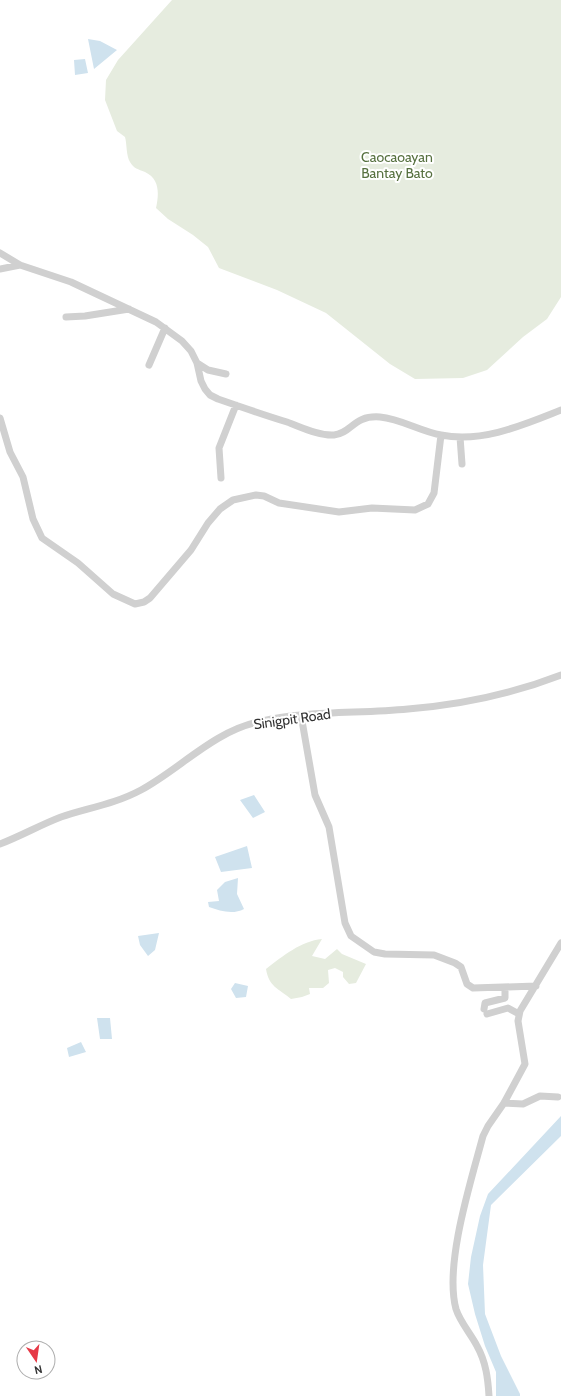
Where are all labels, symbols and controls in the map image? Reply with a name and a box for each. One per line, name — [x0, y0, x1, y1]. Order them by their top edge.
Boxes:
park label: Caocaoayan Bantay Bato — [361, 148, 433, 182]
street label: Sinigpit Road — [252, 705, 332, 733]
north arrow — [16, 1340, 56, 1380]
text: N — [33, 1362, 44, 1377]

